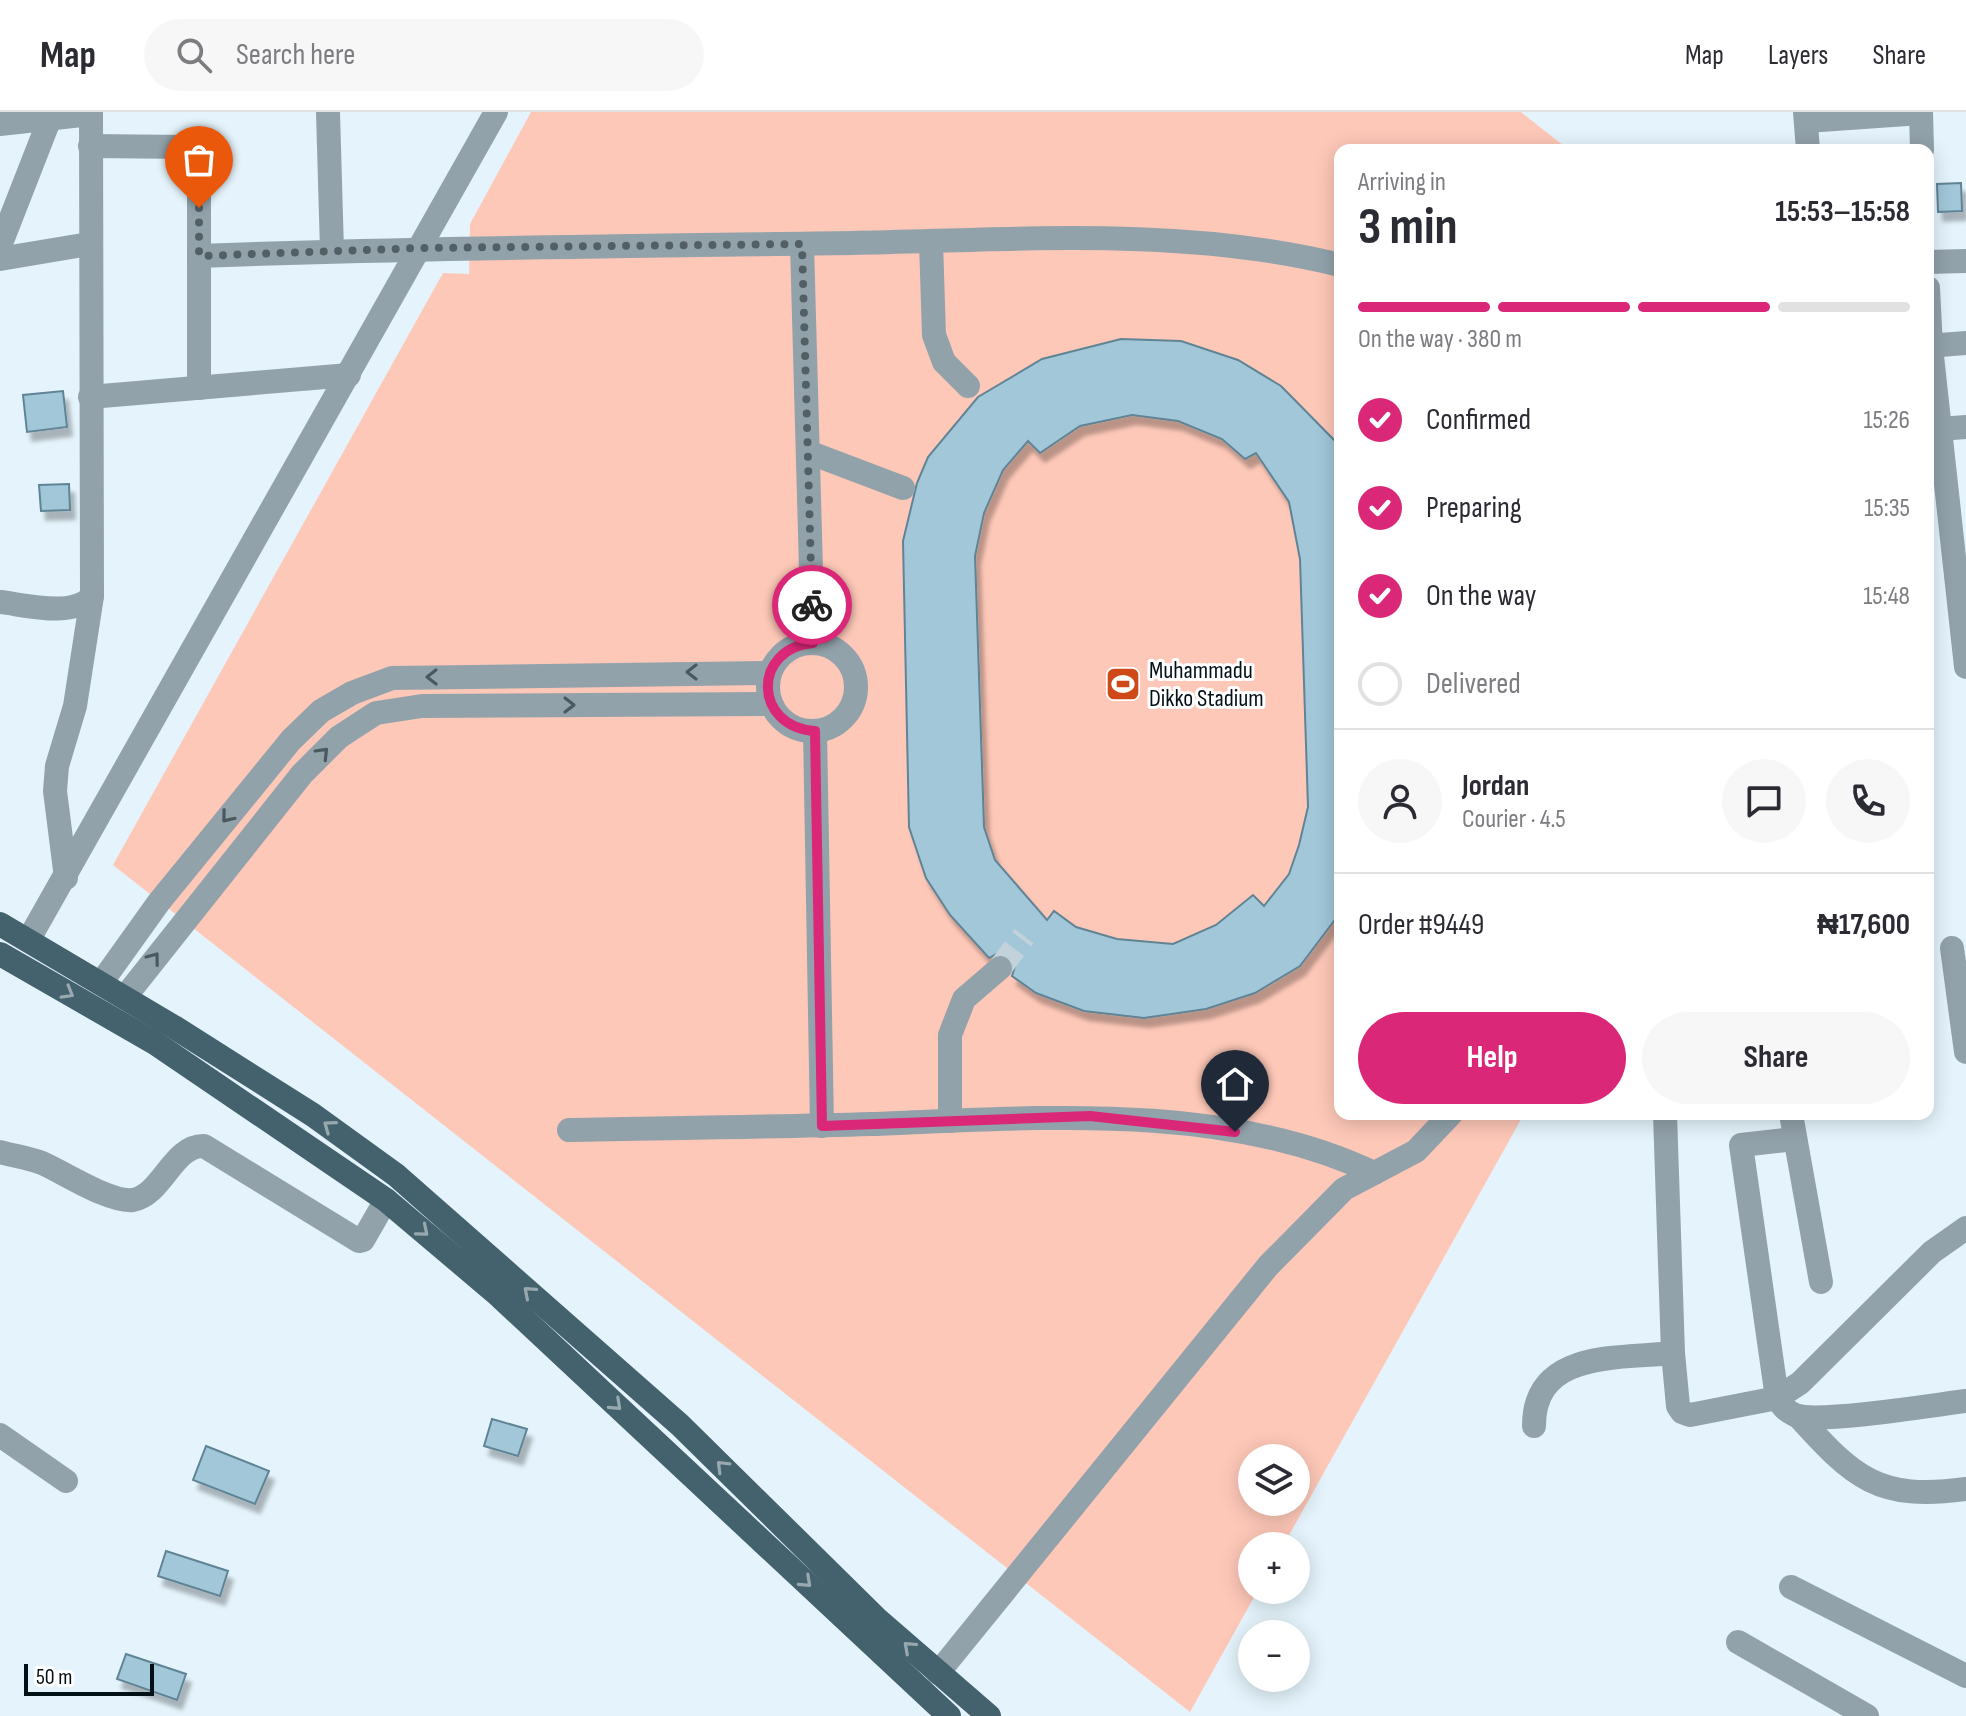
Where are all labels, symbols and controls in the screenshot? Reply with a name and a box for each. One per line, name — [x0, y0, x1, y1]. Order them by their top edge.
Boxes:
search box — [144, 19, 704, 91]
text: Map — [40, 33, 96, 78]
icon: search — [172, 33, 216, 77]
text: Search here — [236, 37, 355, 73]
text: Map — [1685, 39, 1724, 72]
text: Layers — [1768, 39, 1828, 72]
text: Share — [1872, 39, 1926, 72]
pin — [165, 126, 233, 208]
icon: bag — [177, 138, 221, 182]
text: Arriving in — [1358, 167, 1446, 198]
text: 15:53–15:58 — [1775, 194, 1910, 230]
text: 3 min — [1358, 196, 1458, 259]
text: On the way · 380 m — [1358, 324, 1522, 355]
icon: check — [1358, 398, 1402, 442]
text: Confirmed — [1426, 402, 1531, 438]
text: 15:26 — [1863, 405, 1910, 436]
icon: check — [1358, 486, 1402, 530]
text: Preparing — [1426, 490, 1522, 526]
text: 15:35 — [1864, 493, 1910, 524]
courier — [772, 565, 852, 645]
icon: check — [1358, 574, 1402, 618]
text: On the way — [1426, 578, 1536, 614]
text: 15:48 — [1863, 581, 1910, 612]
icon: bike — [790, 583, 834, 627]
place label: Muhammadu Dikko Stadium — [1149, 656, 1264, 713]
one-way arrow — [685, 663, 698, 681]
sports icon: Muhammadu Dikko Stadium — [1104, 665, 1142, 703]
text: Delivered — [1426, 666, 1521, 702]
one-way arrow — [425, 668, 438, 686]
one-way arrow — [563, 696, 576, 714]
one-way arrow — [314, 748, 328, 762]
button: person — [1358, 759, 1442, 843]
button: chat — [1722, 759, 1806, 843]
button: phone — [1826, 759, 1910, 843]
text: Jordan — [1462, 768, 1529, 804]
text: Courier · 4.5 — [1462, 804, 1566, 835]
one-way arrow — [222, 808, 237, 822]
text: Order #9449 — [1358, 907, 1484, 943]
text: ₦17,600 — [1817, 907, 1910, 943]
one-way arrow — [144, 952, 158, 967]
one-way arrow — [59, 983, 73, 999]
button: Help — [1358, 1012, 1626, 1104]
button: Share — [1642, 1012, 1910, 1104]
pin — [1201, 1050, 1269, 1132]
icon: home — [1213, 1062, 1257, 1106]
one-way arrow — [323, 1121, 338, 1136]
one-way arrow — [413, 1221, 428, 1236]
one-way arrow — [523, 1287, 538, 1302]
one-way arrow — [607, 1395, 621, 1410]
map controls — [1238, 1444, 1310, 1692]
button: layers — [1238, 1444, 1310, 1516]
one-way arrow — [717, 1461, 731, 1475]
button: + — [1238, 1532, 1310, 1604]
one-way arrow — [797, 1573, 811, 1588]
button: − — [1238, 1620, 1310, 1692]
one-way arrow — [903, 1642, 918, 1657]
scale bar — [24, 1660, 154, 1696]
text: 50 m — [36, 1664, 72, 1691]

